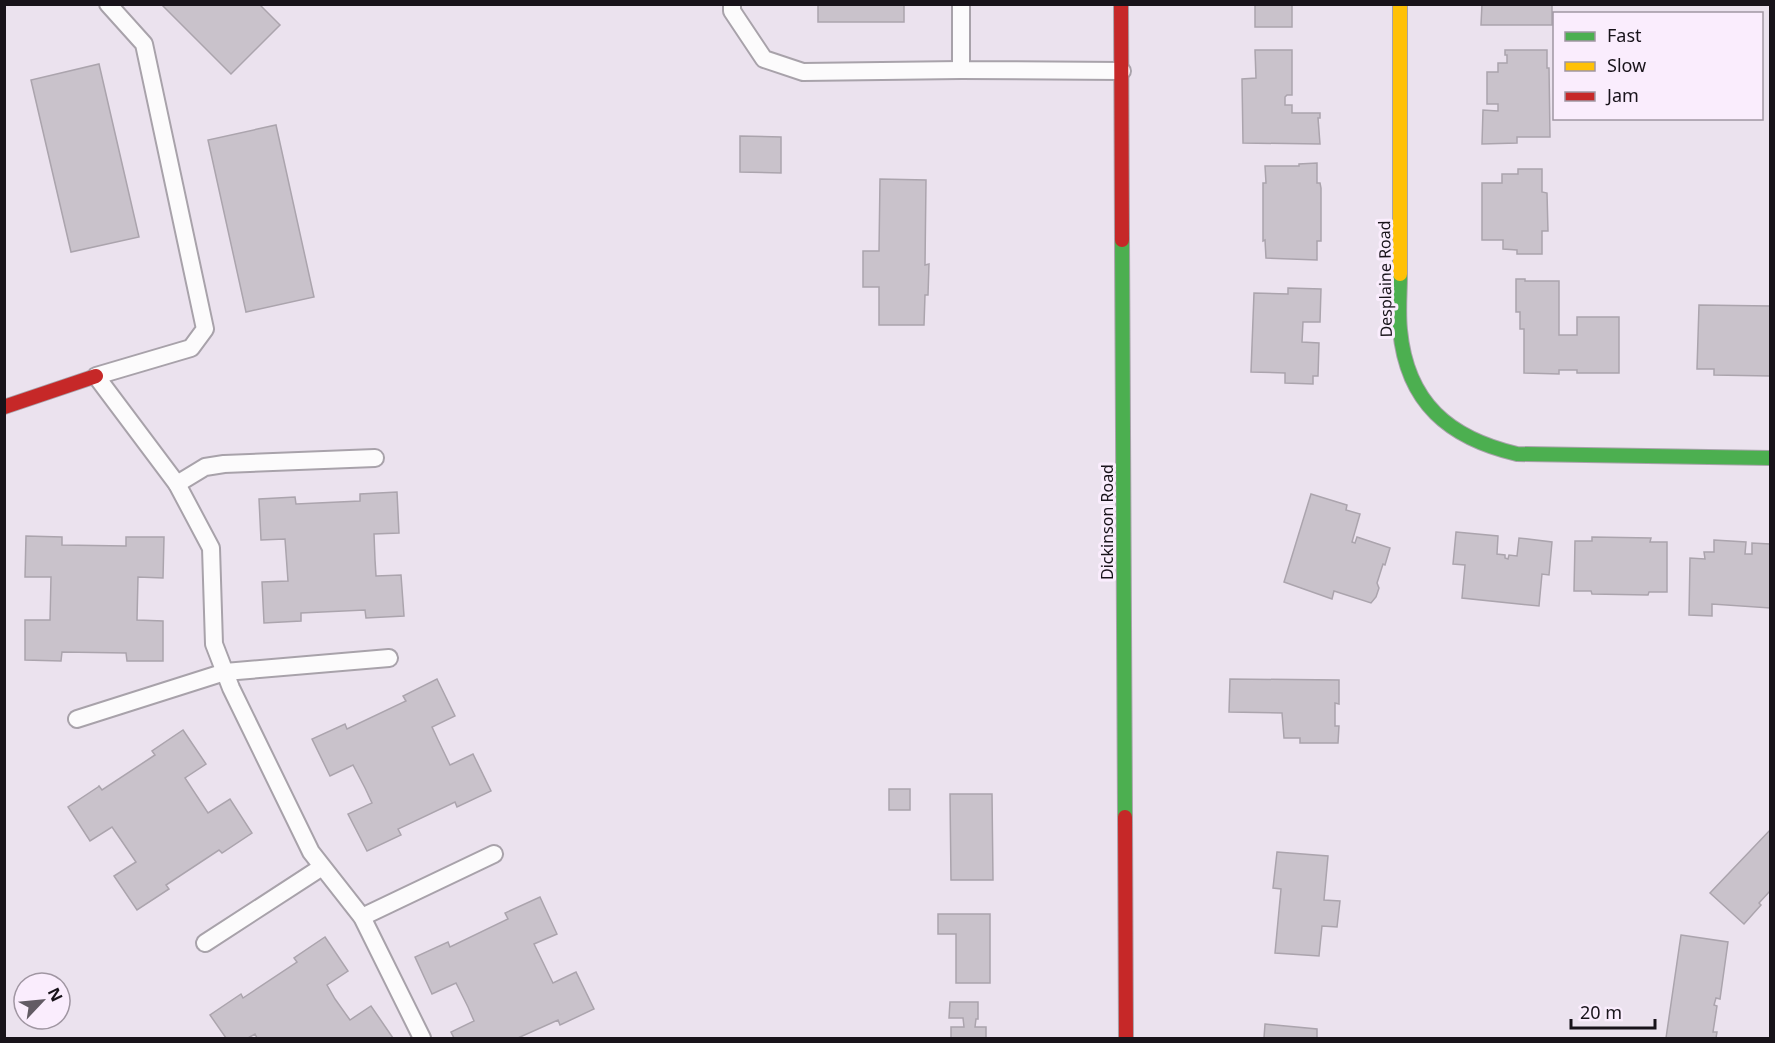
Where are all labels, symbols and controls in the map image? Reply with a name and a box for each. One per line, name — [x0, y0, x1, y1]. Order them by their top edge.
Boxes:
legend — [1553, 12, 1763, 120]
text: Fast — [1607, 23, 1642, 47]
text: Slow — [1607, 53, 1646, 77]
text: Jam — [1605, 83, 1639, 107]
street label: Desplaine Road — [1373, 220, 1397, 338]
street label: Dickinson Road — [1096, 464, 1118, 580]
north arrow — [12, 971, 72, 1031]
text: N — [43, 984, 68, 1005]
scale bar — [1571, 992, 1655, 1030]
text: 20 m — [1580, 1000, 1622, 1024]

